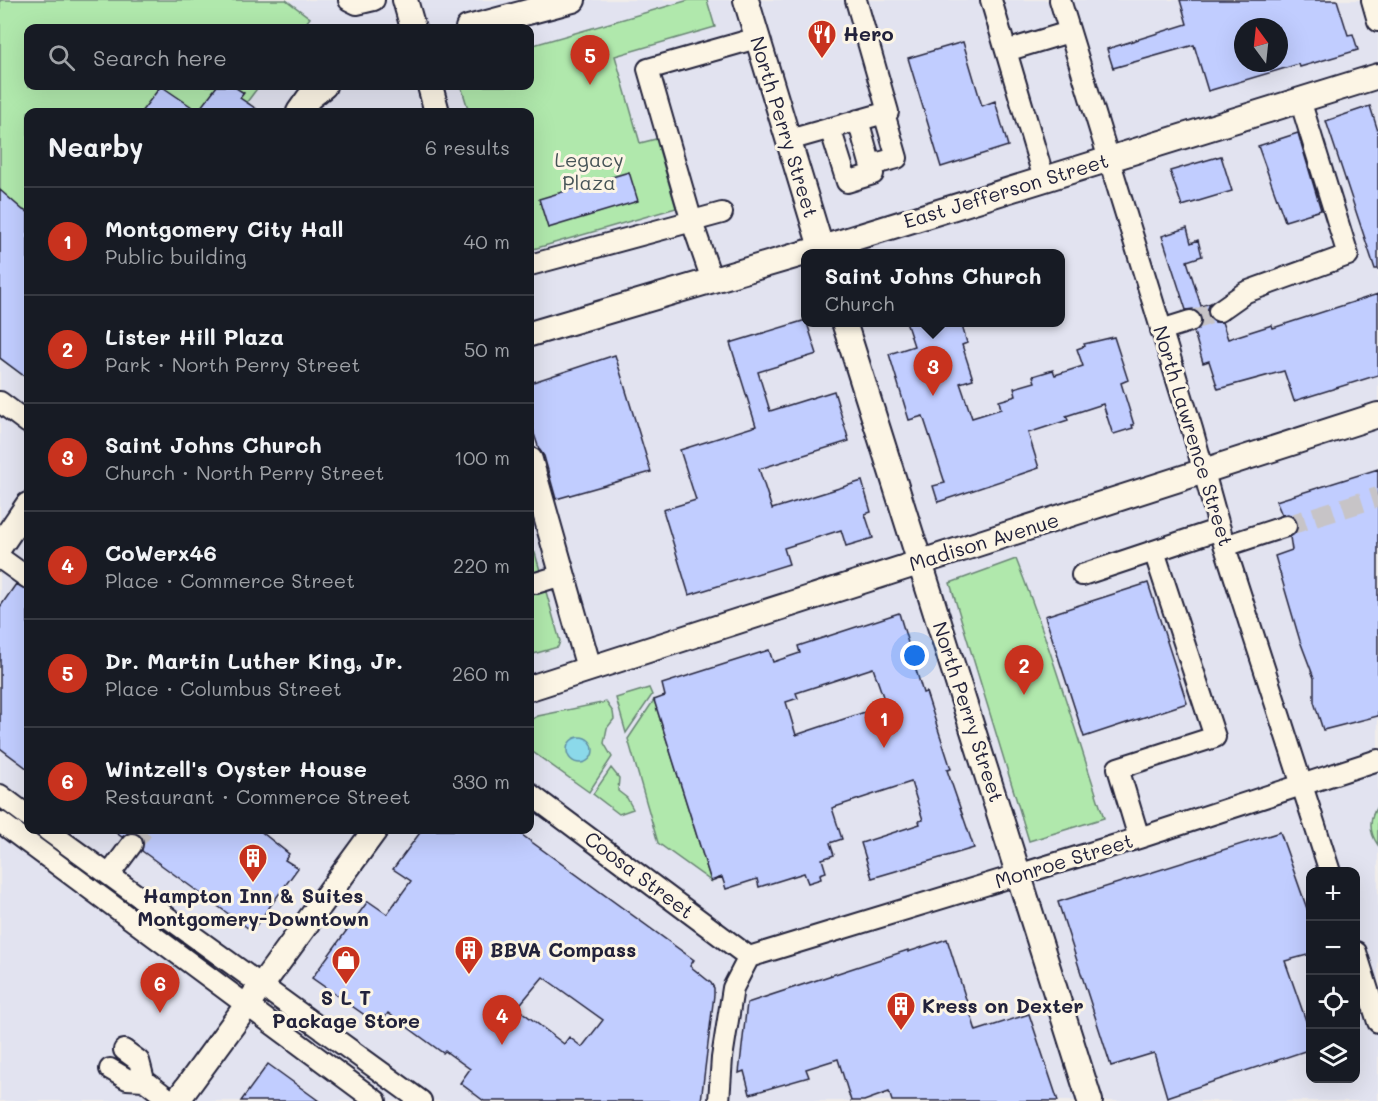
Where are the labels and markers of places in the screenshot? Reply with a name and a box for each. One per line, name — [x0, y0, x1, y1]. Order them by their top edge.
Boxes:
restaurant icon: Hero — [806, 18, 838, 60]
place label: Hero — [843, 20, 894, 46]
pin: 5 — [570, 36, 610, 85]
pin: 3 — [914, 346, 952, 396]
pin: 2 — [1004, 646, 1044, 695]
pin: 1 — [864, 698, 904, 748]
building icon: Hampton Inn & Suites Montgomery-Downtown — [237, 842, 269, 884]
place label: Hampton Inn & Suites Montgomery-Downtown — [137, 882, 369, 931]
building icon: BBVA Compass — [453, 934, 485, 976]
place label: BBVA Compass — [490, 936, 636, 962]
shop icon: S L T Package Store — [330, 944, 362, 986]
pin: 6 — [140, 964, 180, 1013]
place label: S L T Package Store — [272, 984, 420, 1033]
building icon: Kress on Dexter — [885, 990, 917, 1032]
place label: Kress on Dexter — [922, 992, 1084, 1018]
pin: 4 — [482, 996, 522, 1045]

